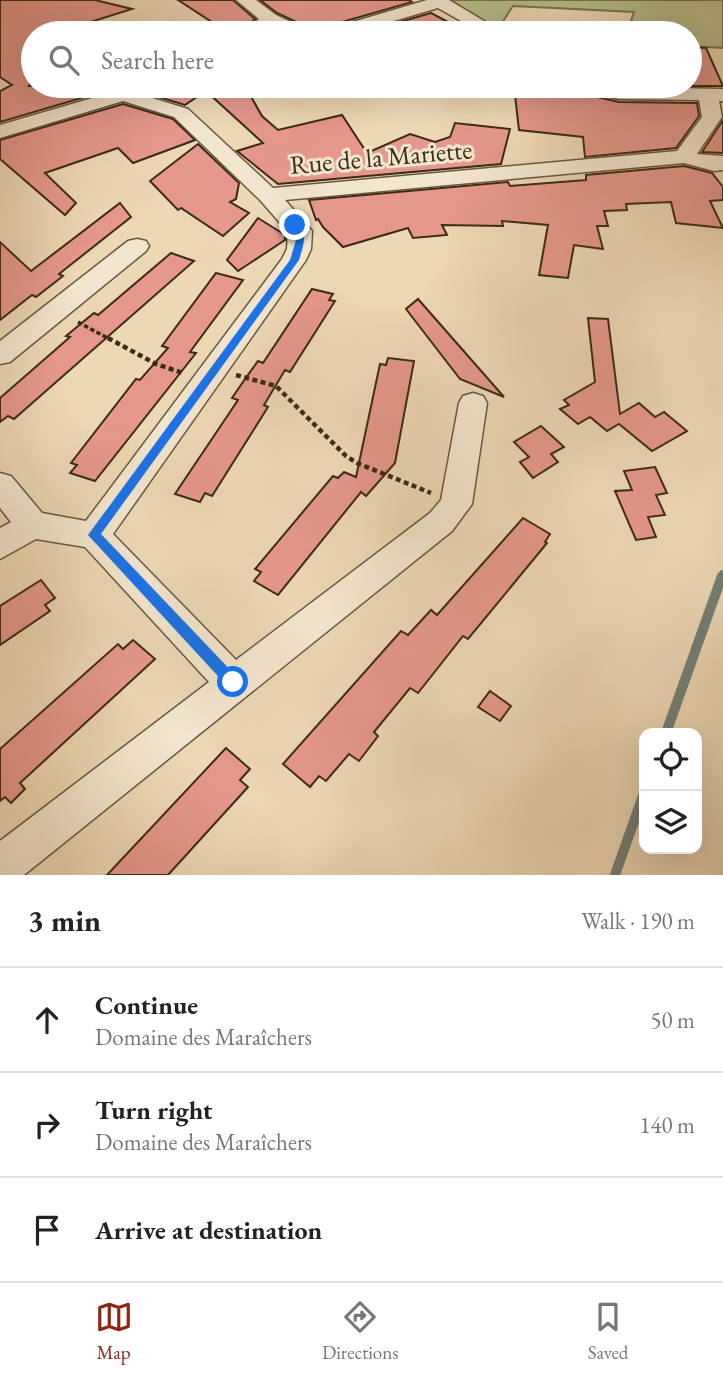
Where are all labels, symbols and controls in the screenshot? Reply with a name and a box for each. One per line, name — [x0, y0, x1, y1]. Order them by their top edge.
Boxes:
search box — [21, 21, 702, 98]
icon: search — [45, 41, 83, 79]
text: Search here — [101, 43, 214, 77]
street label: Rue de la Mariette — [288, 132, 474, 182]
route end — [279, 209, 310, 240]
route start — [217, 666, 248, 697]
map controls — [639, 728, 702, 854]
button: locate — [639, 728, 702, 791]
button: layers — [639, 791, 702, 854]
text: 3 min — [28, 901, 101, 940]
text: Walk · 190 m — [581, 906, 695, 936]
text: Continue — [95, 988, 198, 1022]
icon: ahead — [28, 1001, 66, 1039]
text: 50 m — [650, 1005, 695, 1035]
text: Domaine des Maraîchers — [95, 1022, 312, 1052]
text: Turn right — [95, 1093, 213, 1127]
icon: right — [28, 1106, 66, 1144]
text: 140 m — [639, 1110, 695, 1140]
text: Domaine des Maraîchers — [95, 1127, 312, 1157]
icon: arrive — [28, 1211, 66, 1249]
text: Arrive at destination — [95, 1213, 322, 1247]
tab: Map — [95, 1298, 133, 1365]
tab: Directions — [322, 1298, 398, 1365]
tab: Saved — [588, 1298, 628, 1365]

